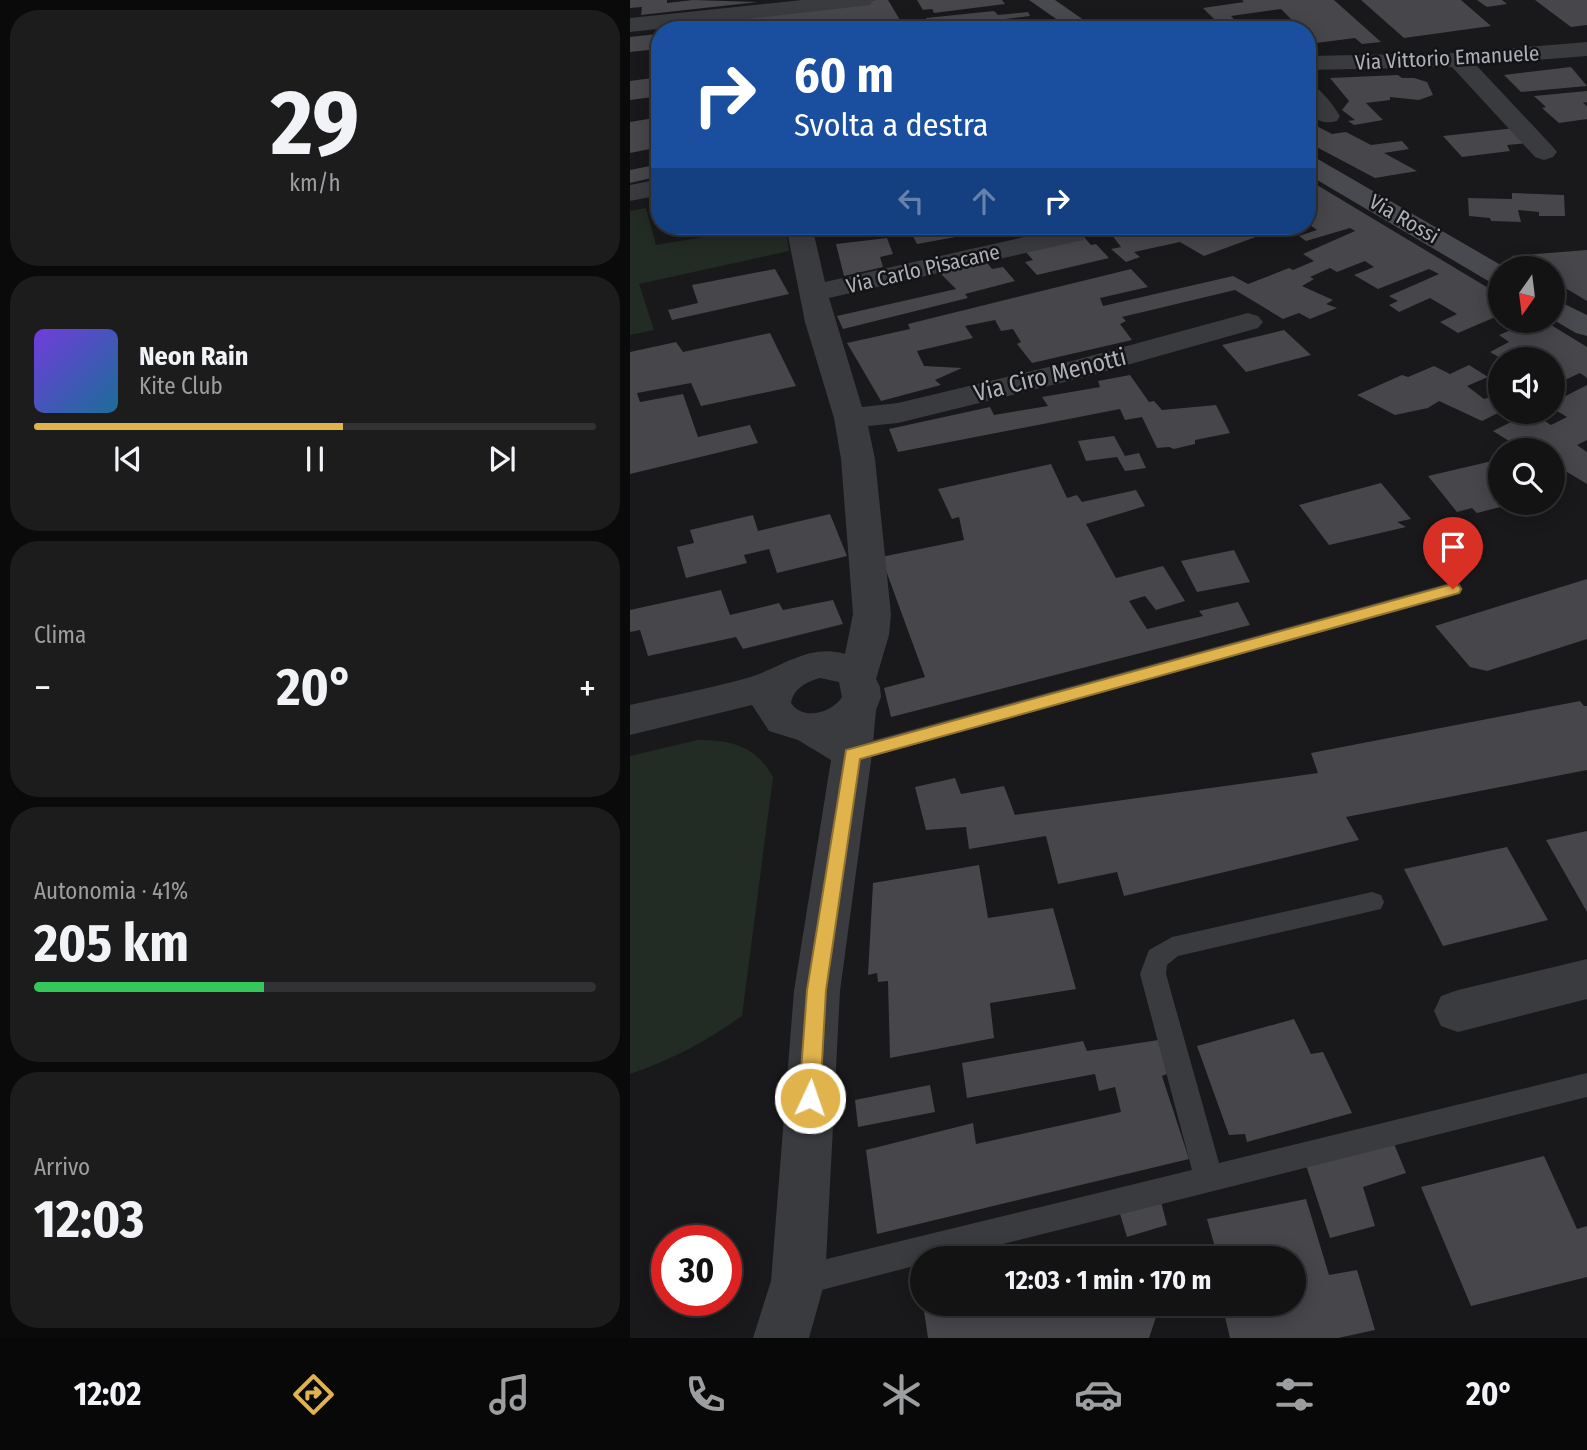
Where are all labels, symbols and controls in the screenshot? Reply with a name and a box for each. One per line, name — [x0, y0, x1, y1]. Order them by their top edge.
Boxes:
street label: Via Vittorio Emanuele — [1354, 40, 1540, 76]
text: 60 m — [794, 46, 894, 105]
icon: right — [679, 49, 770, 140]
text: 29 — [271, 69, 359, 178]
text: Svolta a destra — [794, 106, 989, 144]
text: km/h — [289, 169, 341, 197]
icon: left — [892, 182, 930, 220]
icon: ahead — [965, 182, 1003, 220]
icon: right — [1038, 182, 1076, 220]
street label: Via Rossi — [1364, 189, 1444, 249]
street label: Via Carlo Pisacane — [844, 239, 1002, 299]
north arrow — [1488, 256, 1564, 332]
map controls — [1488, 256, 1565, 515]
text: Neon Rain — [139, 341, 248, 372]
street label: Via Ciro Menotti — [971, 343, 1129, 407]
button: sound — [1488, 347, 1565, 424]
text: Kite Club — [139, 372, 223, 400]
button: search — [1488, 438, 1565, 515]
icon: previous — [109, 440, 147, 478]
icon: pause — [296, 440, 334, 478]
icon: next — [483, 440, 521, 478]
pin — [1423, 517, 1483, 589]
icon: arrive — [1434, 528, 1472, 566]
text: Clima — [34, 621, 86, 649]
text: 20° — [277, 656, 353, 719]
text: − — [34, 665, 51, 711]
text: + — [579, 665, 596, 711]
text: Autonomia · 41% — [34, 877, 188, 905]
text: 205 km — [34, 912, 189, 975]
position arrow — [773, 1061, 847, 1135]
text: Arrivo — [34, 1153, 90, 1181]
text: 12:03 — [34, 1188, 144, 1251]
speed limit sign: 30 — [651, 1225, 742, 1316]
text: 12:03 · 1 min · 170 m — [1005, 1265, 1211, 1296]
icon: directions — [289, 1370, 338, 1419]
icon: music — [485, 1370, 534, 1419]
icon: phone — [681, 1370, 730, 1419]
icon: climate — [877, 1370, 926, 1419]
icon: car — [1074, 1370, 1123, 1419]
icon: filters — [1270, 1370, 1319, 1419]
text: 12:02 — [74, 1375, 141, 1413]
text: 20° — [1466, 1375, 1513, 1413]

